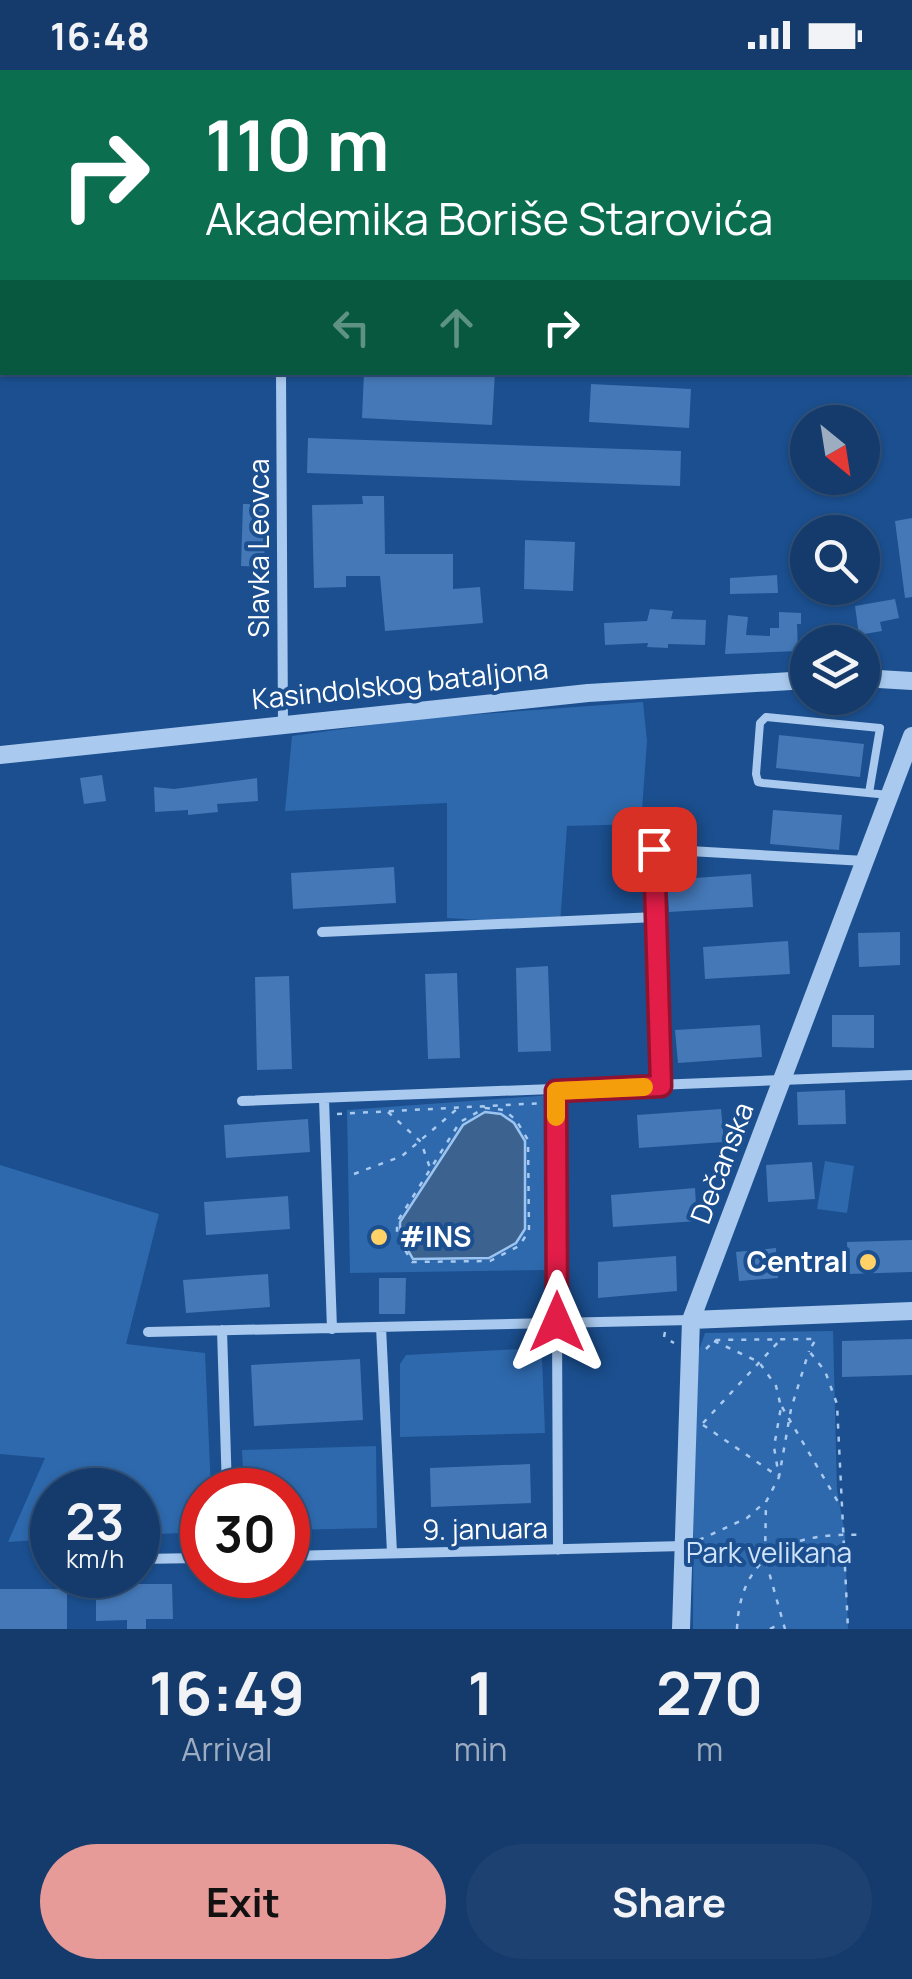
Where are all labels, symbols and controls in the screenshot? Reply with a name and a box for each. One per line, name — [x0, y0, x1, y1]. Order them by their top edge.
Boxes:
text: 16:48 — [50, 9, 150, 61]
text: 110 m — [205, 96, 389, 192]
icon: right — [40, 110, 170, 240]
text: Akademika Boriše Starovića — [205, 187, 773, 249]
icon: left — [324, 300, 379, 355]
icon: ahead — [429, 300, 484, 355]
icon: right — [534, 300, 589, 355]
north arrow — [790, 405, 880, 495]
map controls — [790, 405, 880, 715]
street label: Slavka Leovca — [239, 458, 277, 638]
button: search — [790, 515, 880, 605]
button: layers — [790, 625, 880, 715]
street label: Kasindolskog bataljona — [250, 649, 550, 717]
pin — [612, 807, 697, 892]
icon: arrive — [627, 822, 682, 877]
street label: Dečanska — [681, 1097, 762, 1229]
place label: #INS — [399, 1217, 471, 1255]
marker: #INS — [368, 1226, 390, 1248]
place label: Central — [746, 1242, 848, 1280]
marker: Central — [857, 1251, 879, 1273]
position arrow — [505, 1270, 609, 1374]
speed limit sign: 30 — [180, 1468, 310, 1598]
text: 23 — [66, 1487, 124, 1555]
street label: 9. januara — [422, 1508, 548, 1548]
park label: Park velikana — [686, 1533, 852, 1571]
text: km/h — [66, 1541, 124, 1576]
text: 16:49 — [149, 1651, 305, 1733]
text: 1 — [467, 1651, 494, 1733]
text: 270 — [656, 1651, 763, 1733]
text: Arrival — [181, 1727, 273, 1771]
text: min — [454, 1727, 507, 1771]
text: m — [696, 1727, 723, 1771]
button: Exit — [40, 1844, 446, 1959]
button: Share — [466, 1844, 872, 1959]

